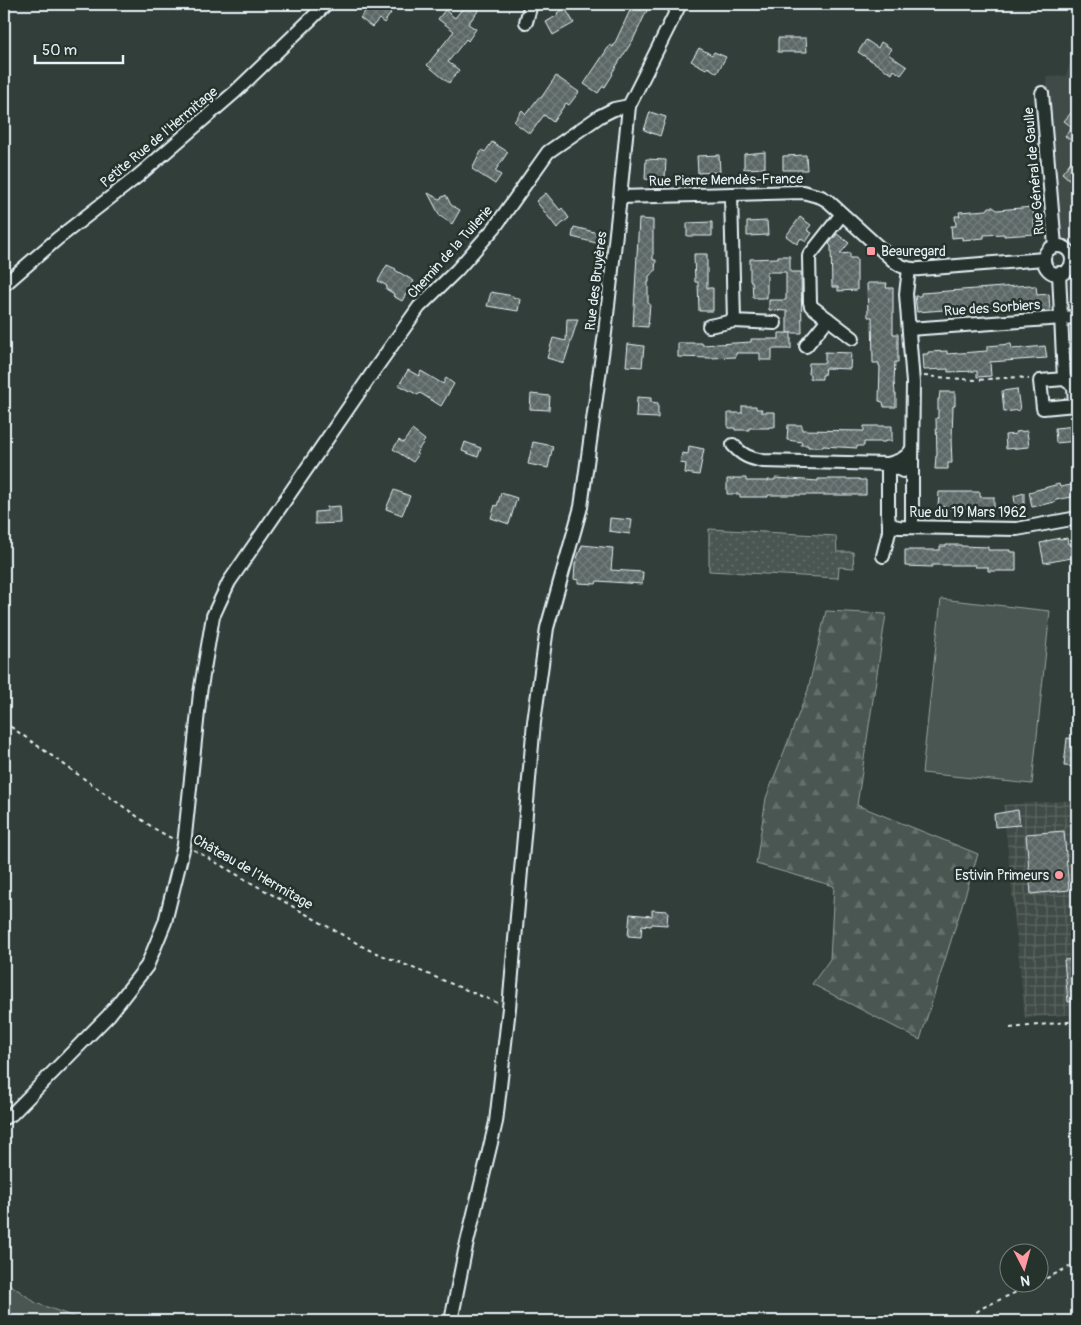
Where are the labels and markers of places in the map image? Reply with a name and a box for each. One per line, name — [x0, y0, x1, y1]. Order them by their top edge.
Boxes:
place label: Beauregard — [881, 243, 946, 260]
marker: Beauregard — [865, 245, 877, 257]
place label: Estivin Primeurs — [955, 867, 1050, 884]
marker: Estivin Primeurs — [1053, 869, 1065, 881]

